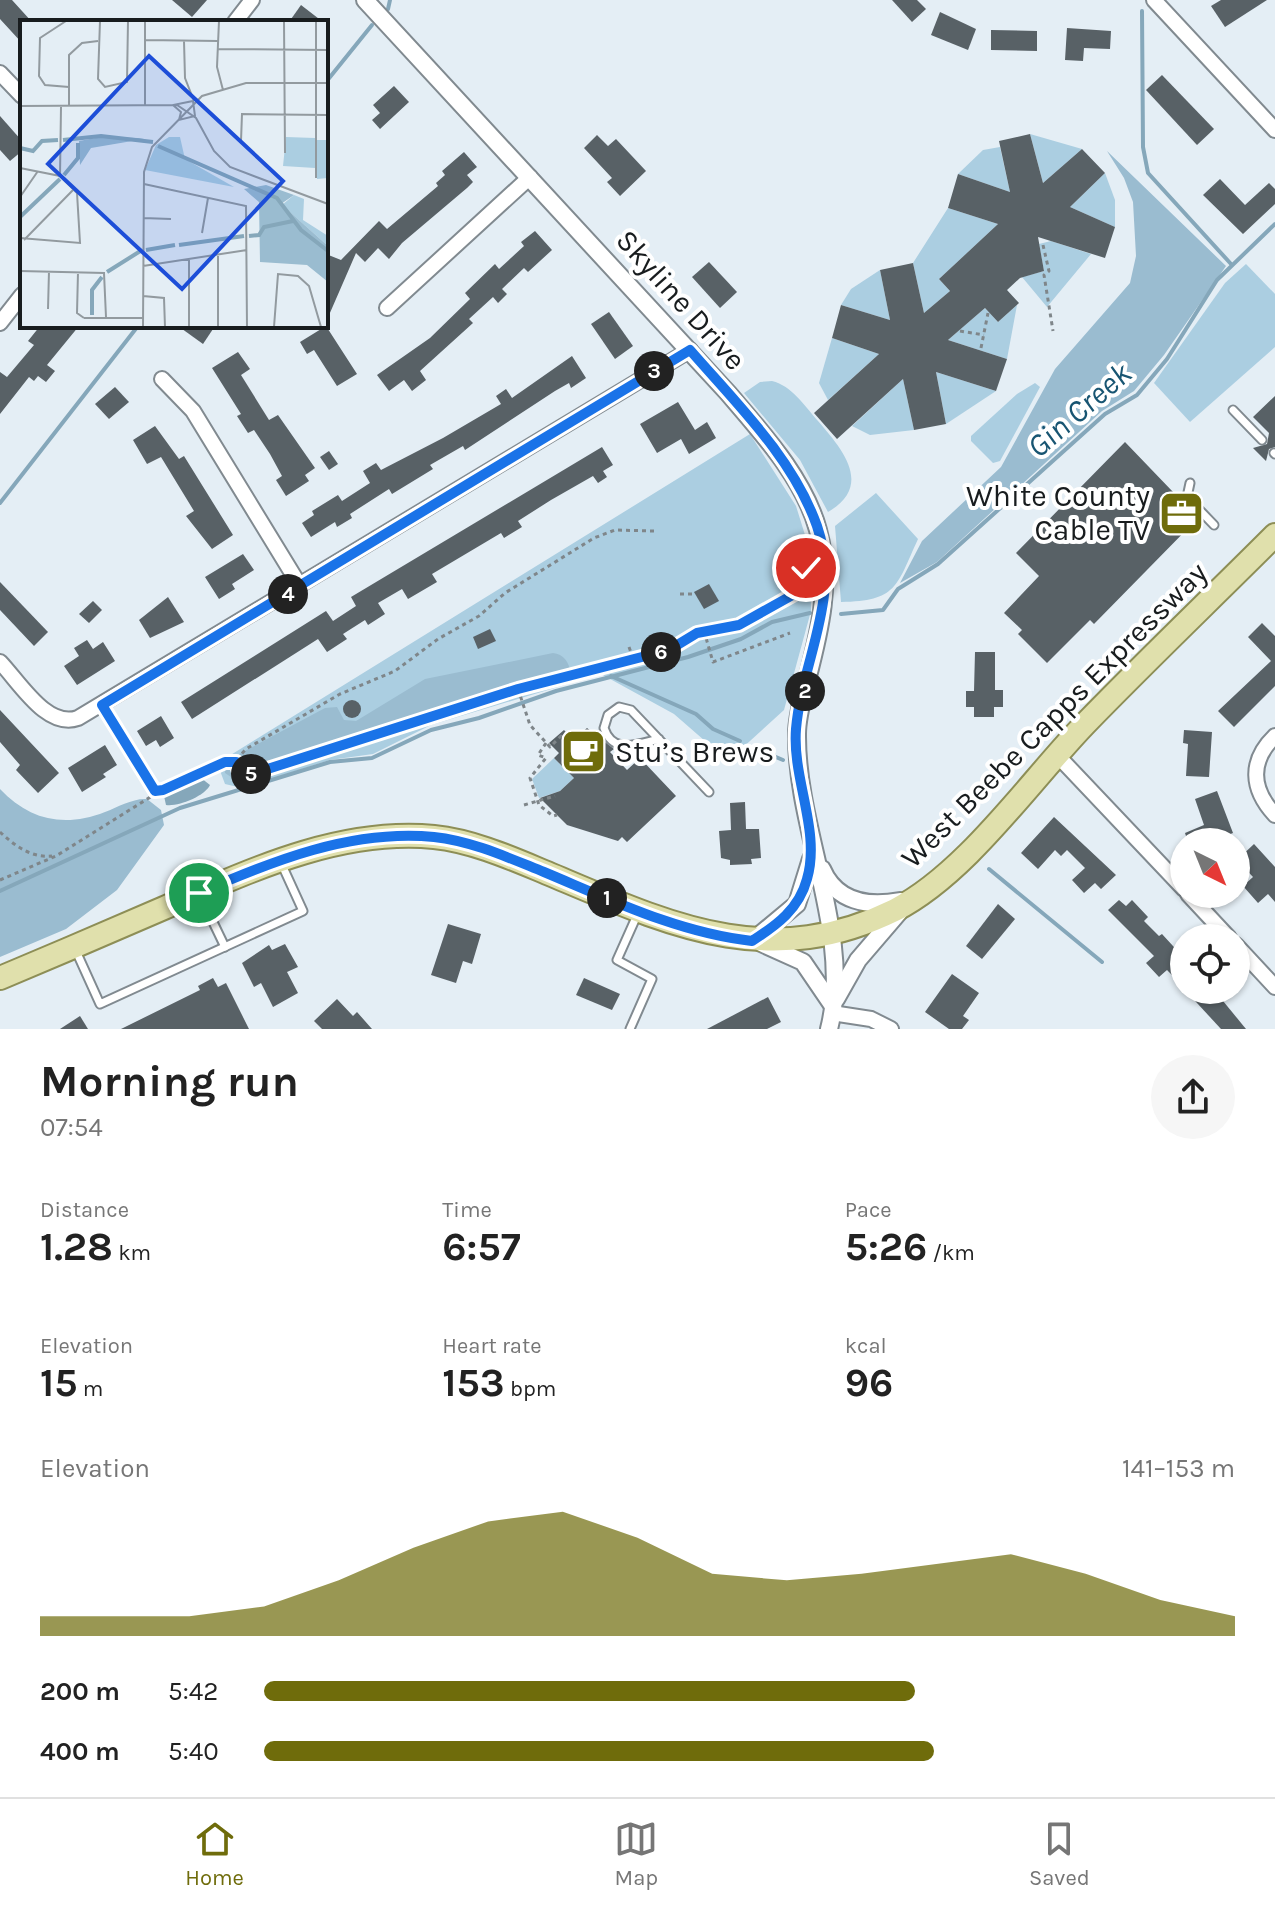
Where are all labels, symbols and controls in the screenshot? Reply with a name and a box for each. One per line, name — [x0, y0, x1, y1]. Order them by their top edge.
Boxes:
inset map — [20, 20, 328, 328]
street label: Skyline Drive — [609, 222, 753, 378]
pin: 3 — [634, 351, 674, 391]
water label: Gin Creek — [1019, 354, 1139, 465]
text: 3 — [647, 358, 661, 384]
place label: White County Cable TV — [966, 478, 1150, 548]
office icon: White County Cable TV — [1157, 489, 1205, 537]
pin — [772, 534, 840, 602]
icon: check — [784, 546, 828, 590]
street label: West Beebe Capps Expressway — [894, 555, 1214, 875]
pin: 4 — [268, 574, 308, 614]
text: 4 — [281, 581, 295, 607]
pin: 6 — [641, 632, 681, 672]
text: 6 — [654, 639, 668, 665]
pin: 2 — [785, 671, 825, 711]
text: 2 — [798, 678, 812, 704]
cafe icon: Stu’s Brews — [560, 728, 608, 776]
place label: Stu’s Brews — [615, 734, 774, 770]
pin: 5 — [231, 754, 271, 794]
text: 5 — [245, 761, 257, 787]
north arrow — [1170, 828, 1250, 908]
map controls — [1170, 828, 1250, 1004]
pin — [165, 859, 233, 927]
icon: arrive — [177, 871, 221, 915]
pin: 1 — [587, 878, 627, 918]
text: 1 — [603, 885, 611, 911]
button: locate — [1170, 924, 1250, 1004]
button: share — [1151, 1055, 1235, 1139]
text: Morning run — [40, 1056, 299, 1107]
text: 07:54 — [40, 1112, 103, 1143]
text: Distance — [40, 1197, 129, 1223]
text: Time — [442, 1197, 492, 1223]
text: Pace — [845, 1197, 892, 1223]
text: 1.28 — [40, 1223, 113, 1270]
text: 6:57 — [442, 1223, 521, 1270]
text: 5:26 — [845, 1223, 927, 1270]
text: km — [113, 1240, 151, 1266]
text: /km — [927, 1240, 975, 1266]
text: Elevation — [40, 1333, 133, 1359]
text: Heart rate — [442, 1333, 542, 1359]
text: kcal — [845, 1333, 887, 1359]
text: 15 — [40, 1359, 78, 1406]
text: 153 — [442, 1359, 505, 1406]
text: 96 — [845, 1359, 893, 1406]
text: m — [78, 1376, 103, 1402]
text: bpm — [505, 1376, 556, 1402]
text: Elevation — [40, 1453, 150, 1484]
text: 141–153 m — [1122, 1453, 1235, 1484]
text: 200 m — [40, 1676, 120, 1707]
text: 5:42 — [168, 1676, 218, 1707]
text: 400 m — [40, 1736, 120, 1767]
text: 5:40 — [168, 1736, 219, 1767]
tab: Home — [185, 1817, 244, 1891]
tab: Map — [614, 1817, 658, 1891]
tab: Saved — [1029, 1817, 1090, 1891]

